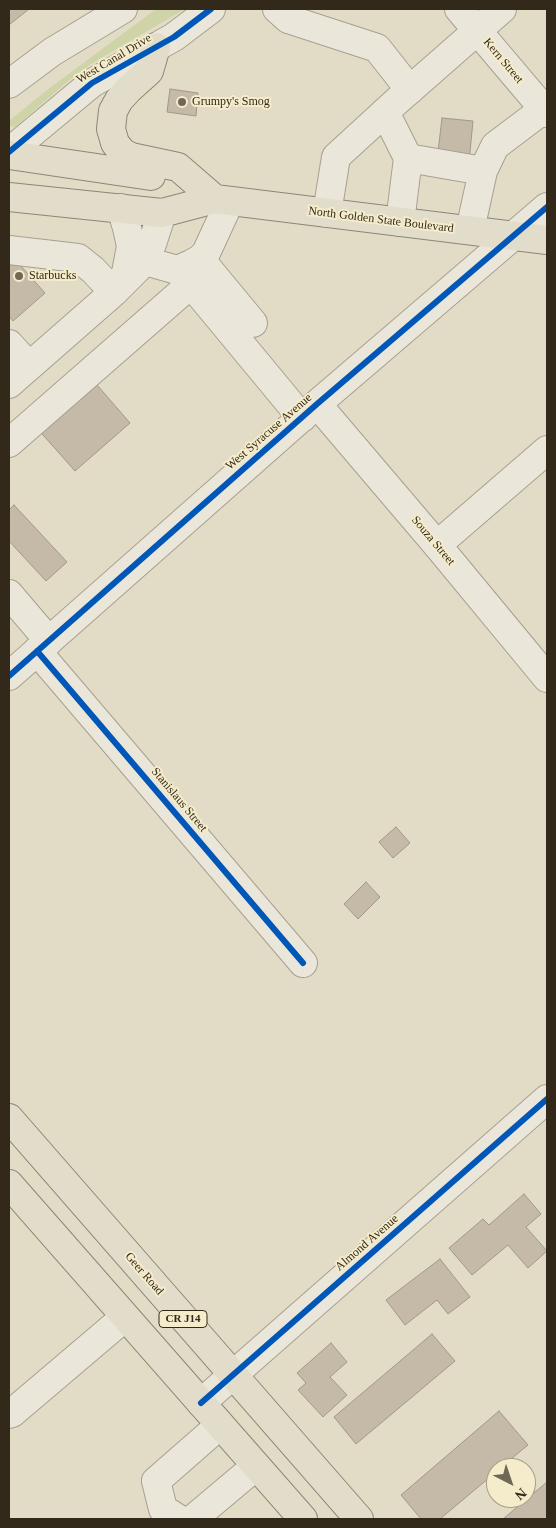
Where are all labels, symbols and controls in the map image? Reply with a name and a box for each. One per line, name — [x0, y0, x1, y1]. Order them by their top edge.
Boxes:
street label: West Canal Drive — [74, 31, 154, 87]
street label: Kern Street — [480, 35, 526, 87]
place label: Grumpy's Smog — [192, 95, 270, 109]
marker: Grumpy's Smog — [176, 96, 188, 108]
street label: North Golden State Boulevard — [308, 204, 454, 236]
place label: Starbucks — [29, 269, 76, 283]
marker: Starbucks — [13, 270, 25, 282]
street label: West Syracuse Avenue — [223, 391, 315, 473]
street label: Souza Street — [408, 513, 458, 569]
street label: Stanislaus Street — [148, 765, 210, 835]
street label: Almond Avenue — [333, 1212, 401, 1274]
street label: Geer Road — [122, 1250, 166, 1298]
road number: CR J14 — [159, 1310, 207, 1328]
north arrow — [486, 1458, 536, 1508]
text: N — [512, 1485, 529, 1503]

